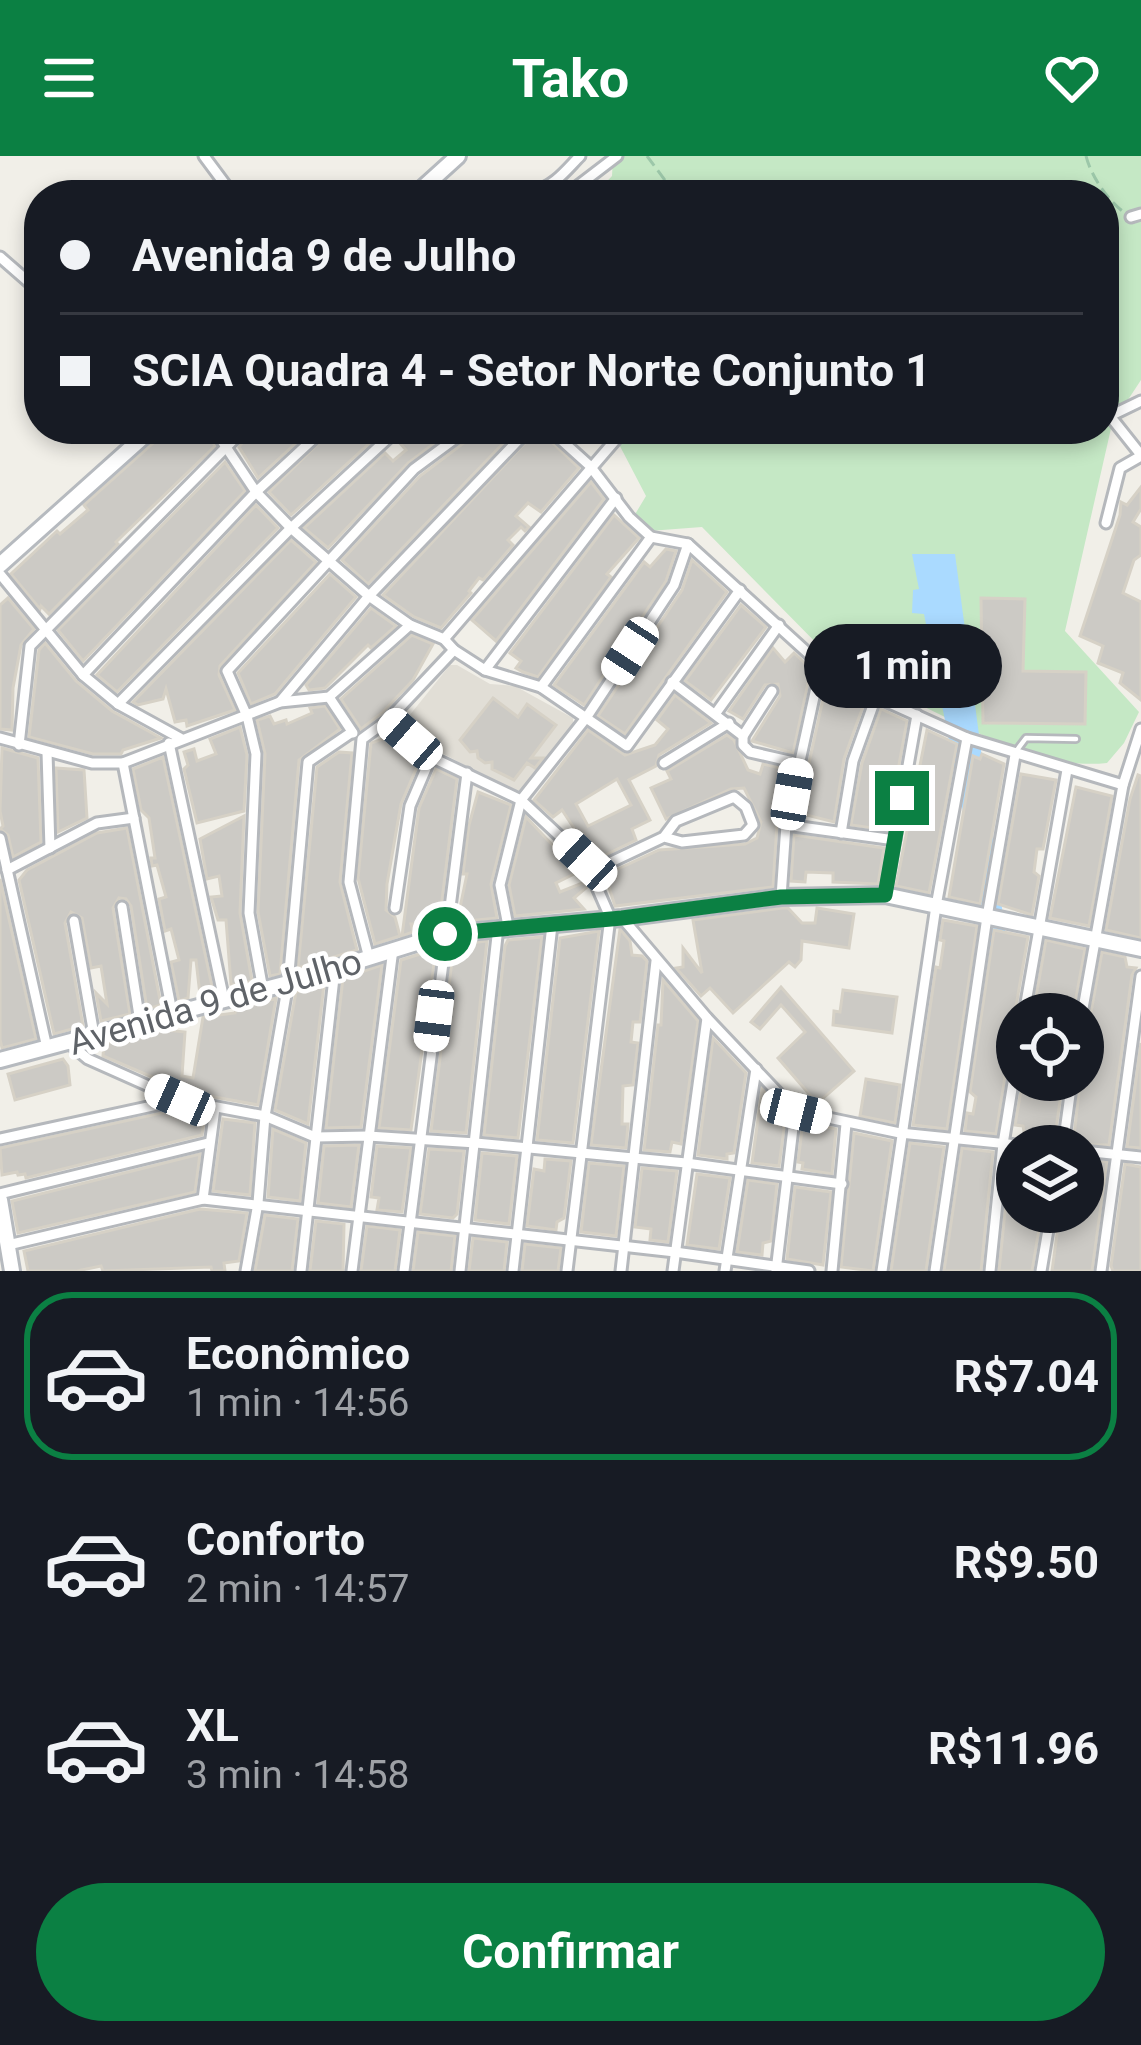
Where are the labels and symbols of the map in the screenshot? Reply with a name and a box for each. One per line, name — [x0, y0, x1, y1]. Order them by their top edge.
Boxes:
car — [595, 611, 665, 691]
callout: 1 min — [803, 624, 1001, 708]
car — [371, 702, 449, 776]
car — [768, 755, 816, 833]
route end — [875, 771, 929, 825]
car — [546, 822, 624, 898]
route start — [418, 907, 472, 961]
street label: Avenida 9 de Julho — [64, 940, 367, 1064]
car — [412, 978, 456, 1054]
car — [140, 1069, 220, 1131]
car — [757, 1085, 835, 1137]

